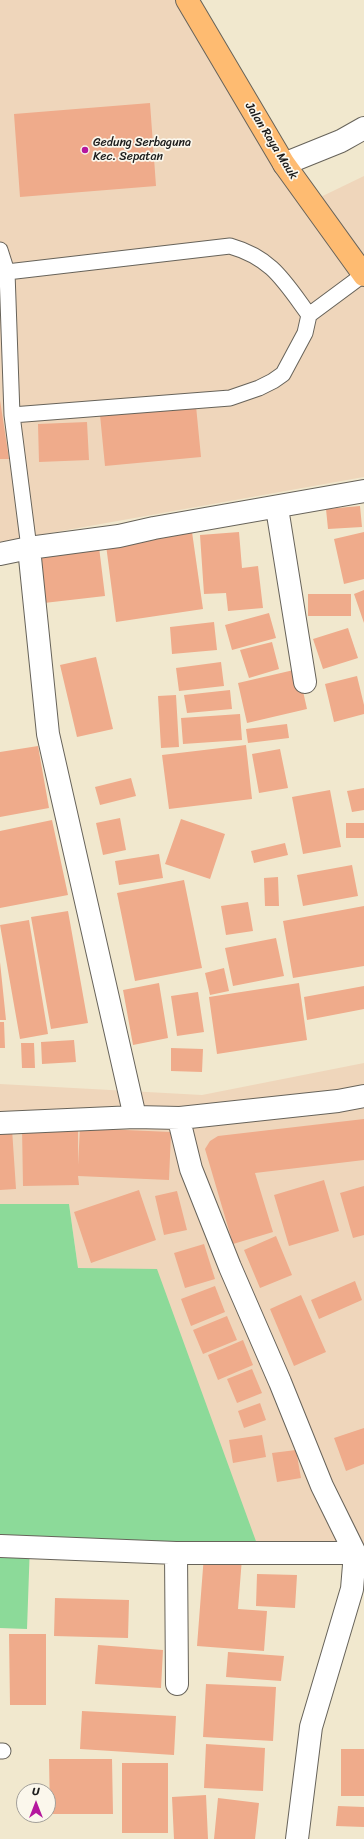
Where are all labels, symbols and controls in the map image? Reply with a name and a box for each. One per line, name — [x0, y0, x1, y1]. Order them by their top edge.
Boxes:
street label: Jalan Raya Mauk — [242, 100, 300, 182]
place label: Gedung Serbaguna Kec. Sepatan — [93, 136, 191, 164]
marker: Gedung Serbaguna Kec. Sepatan — [80, 145, 90, 155]
text: U — [32, 1782, 40, 1801]
north arrow — [16, 1783, 56, 1823]

